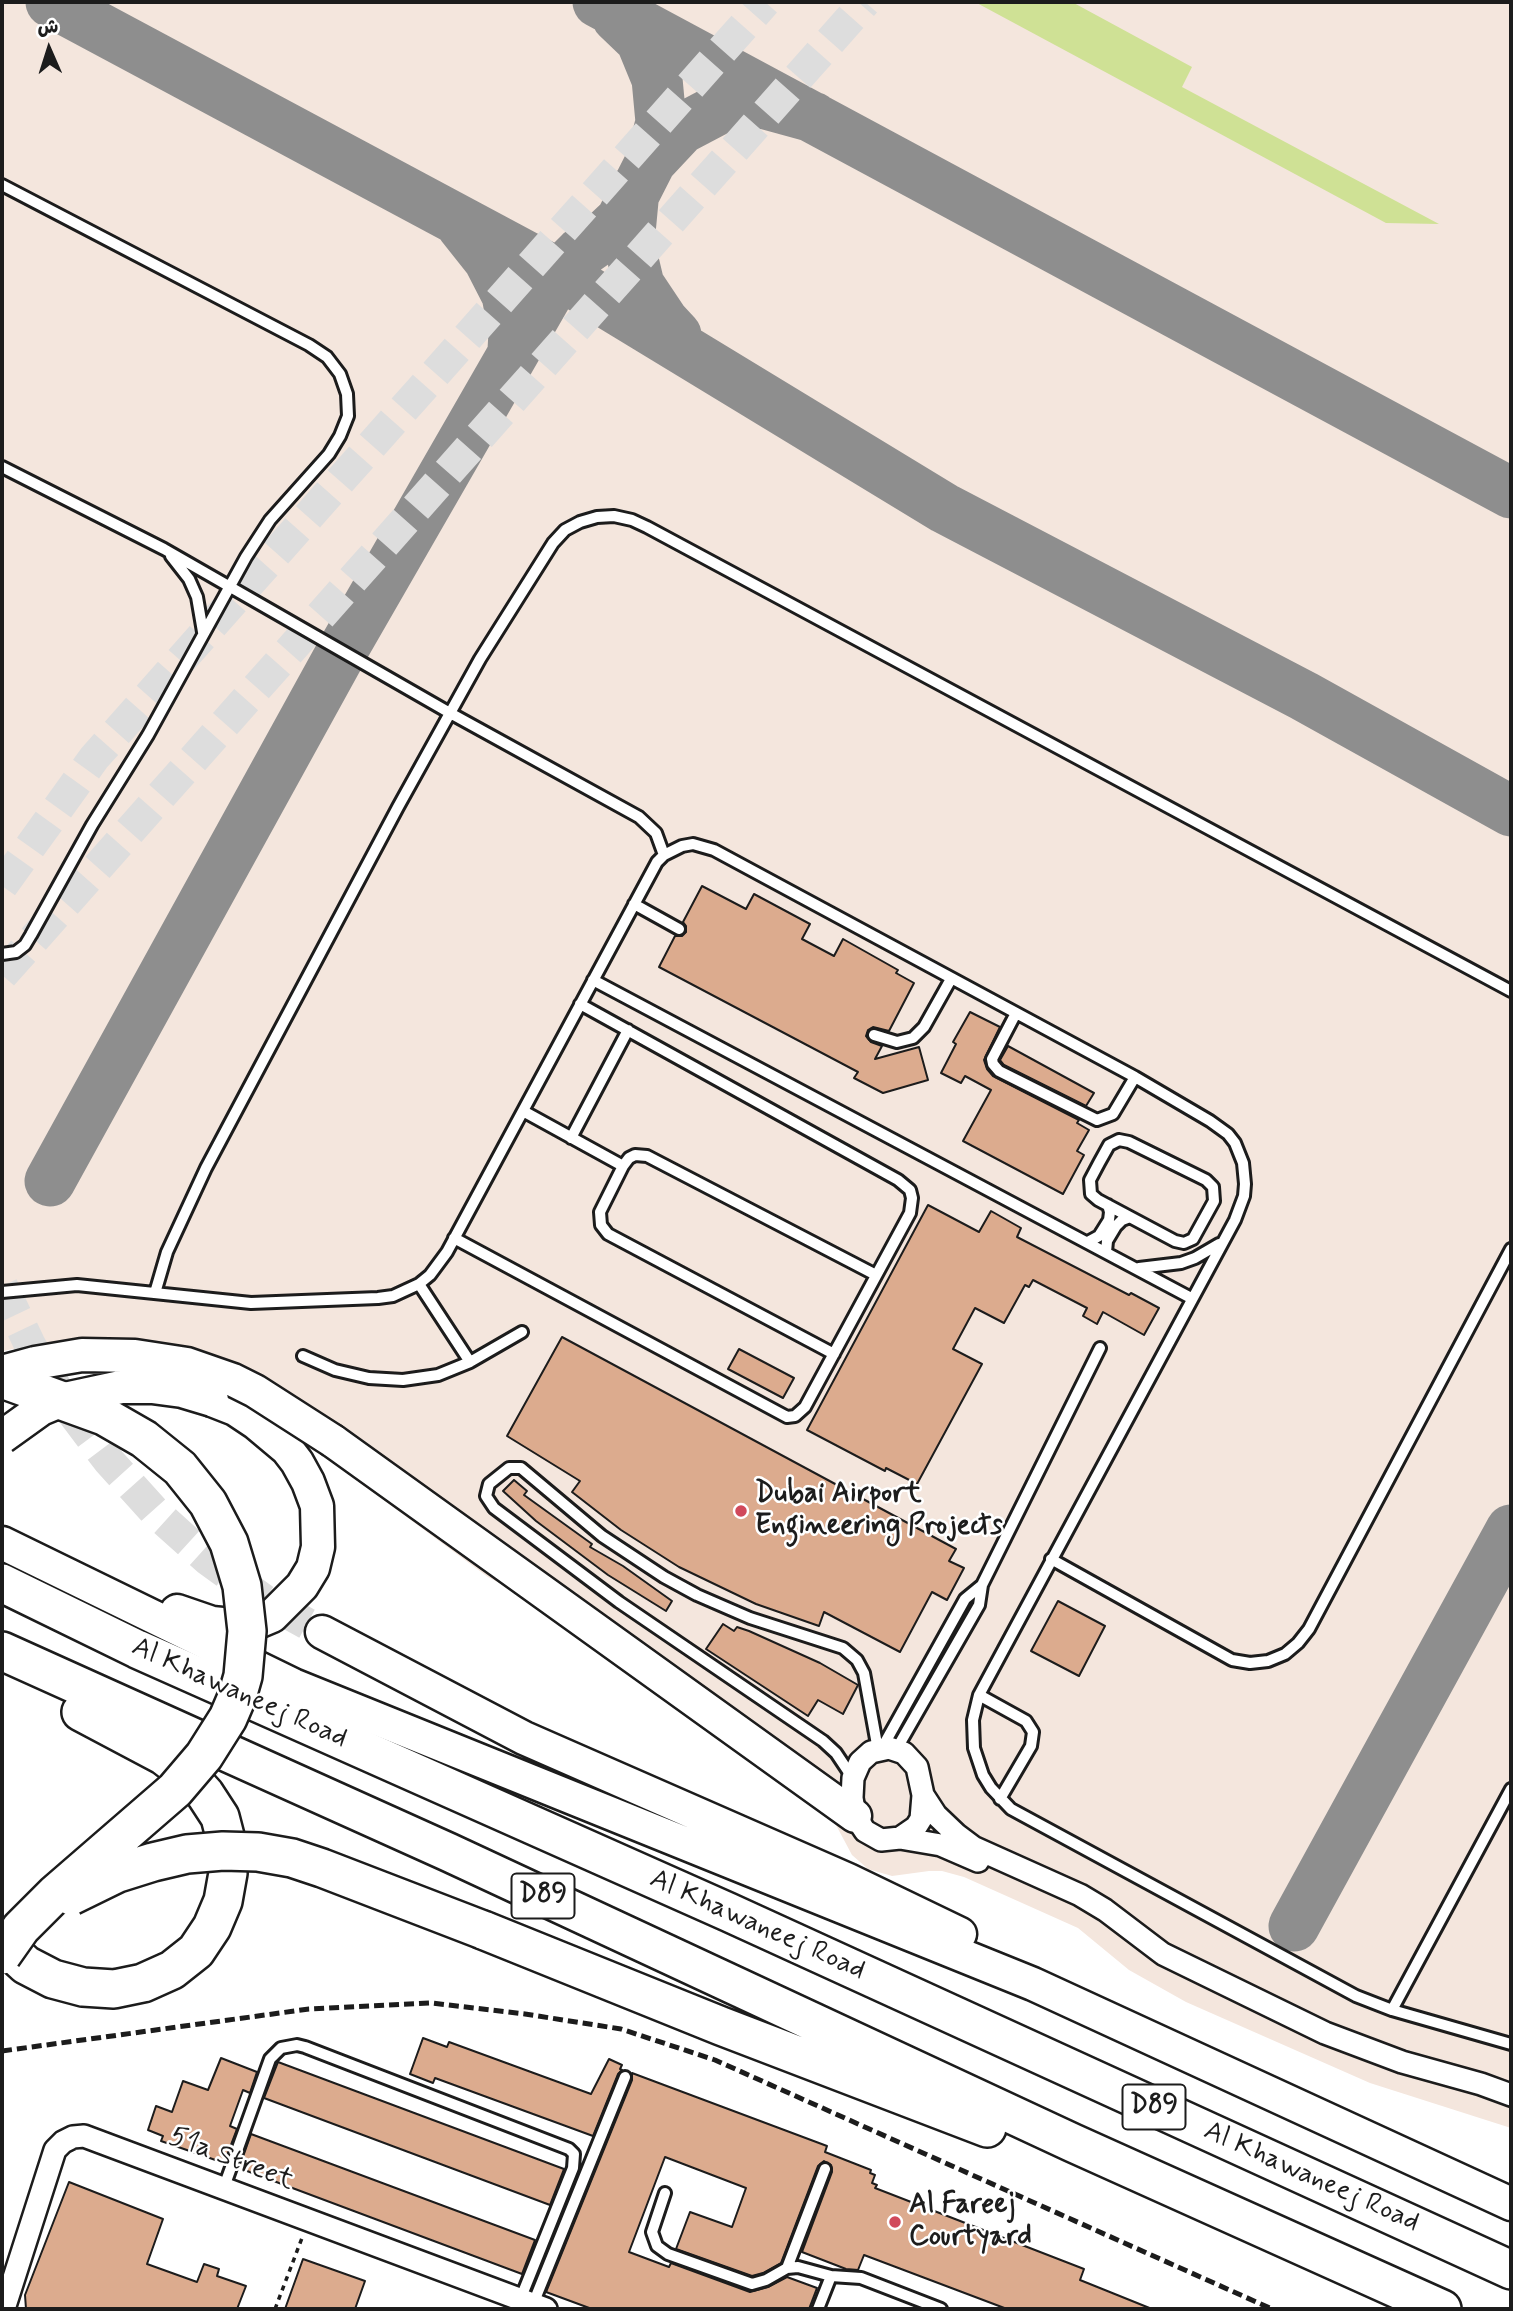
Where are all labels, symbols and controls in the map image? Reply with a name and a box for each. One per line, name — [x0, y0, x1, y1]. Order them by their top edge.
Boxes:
north arrow — [14, 14, 84, 84]
text: ش — [37, 14, 59, 41]
place label: Dubai Airport Engineering Projects — [755, 1478, 1002, 1544]
marker: Dubai Airport Engineering Projects — [733, 1503, 749, 1519]
street label: Al Khawaneej Road — [126, 1631, 352, 1757]
street label: Al Khawaneej Road — [644, 1863, 870, 1989]
road number: D89 — [512, 1873, 574, 1918]
road number: D89 — [1122, 2084, 1186, 2130]
street label: Al Khawaneej Road — [1198, 2115, 1424, 2241]
street label: 51a Street — [164, 2121, 298, 2199]
place label: Al Fareej Courtyard — [909, 2189, 1032, 2255]
marker: Al Fareej Courtyard — [887, 2214, 903, 2230]

